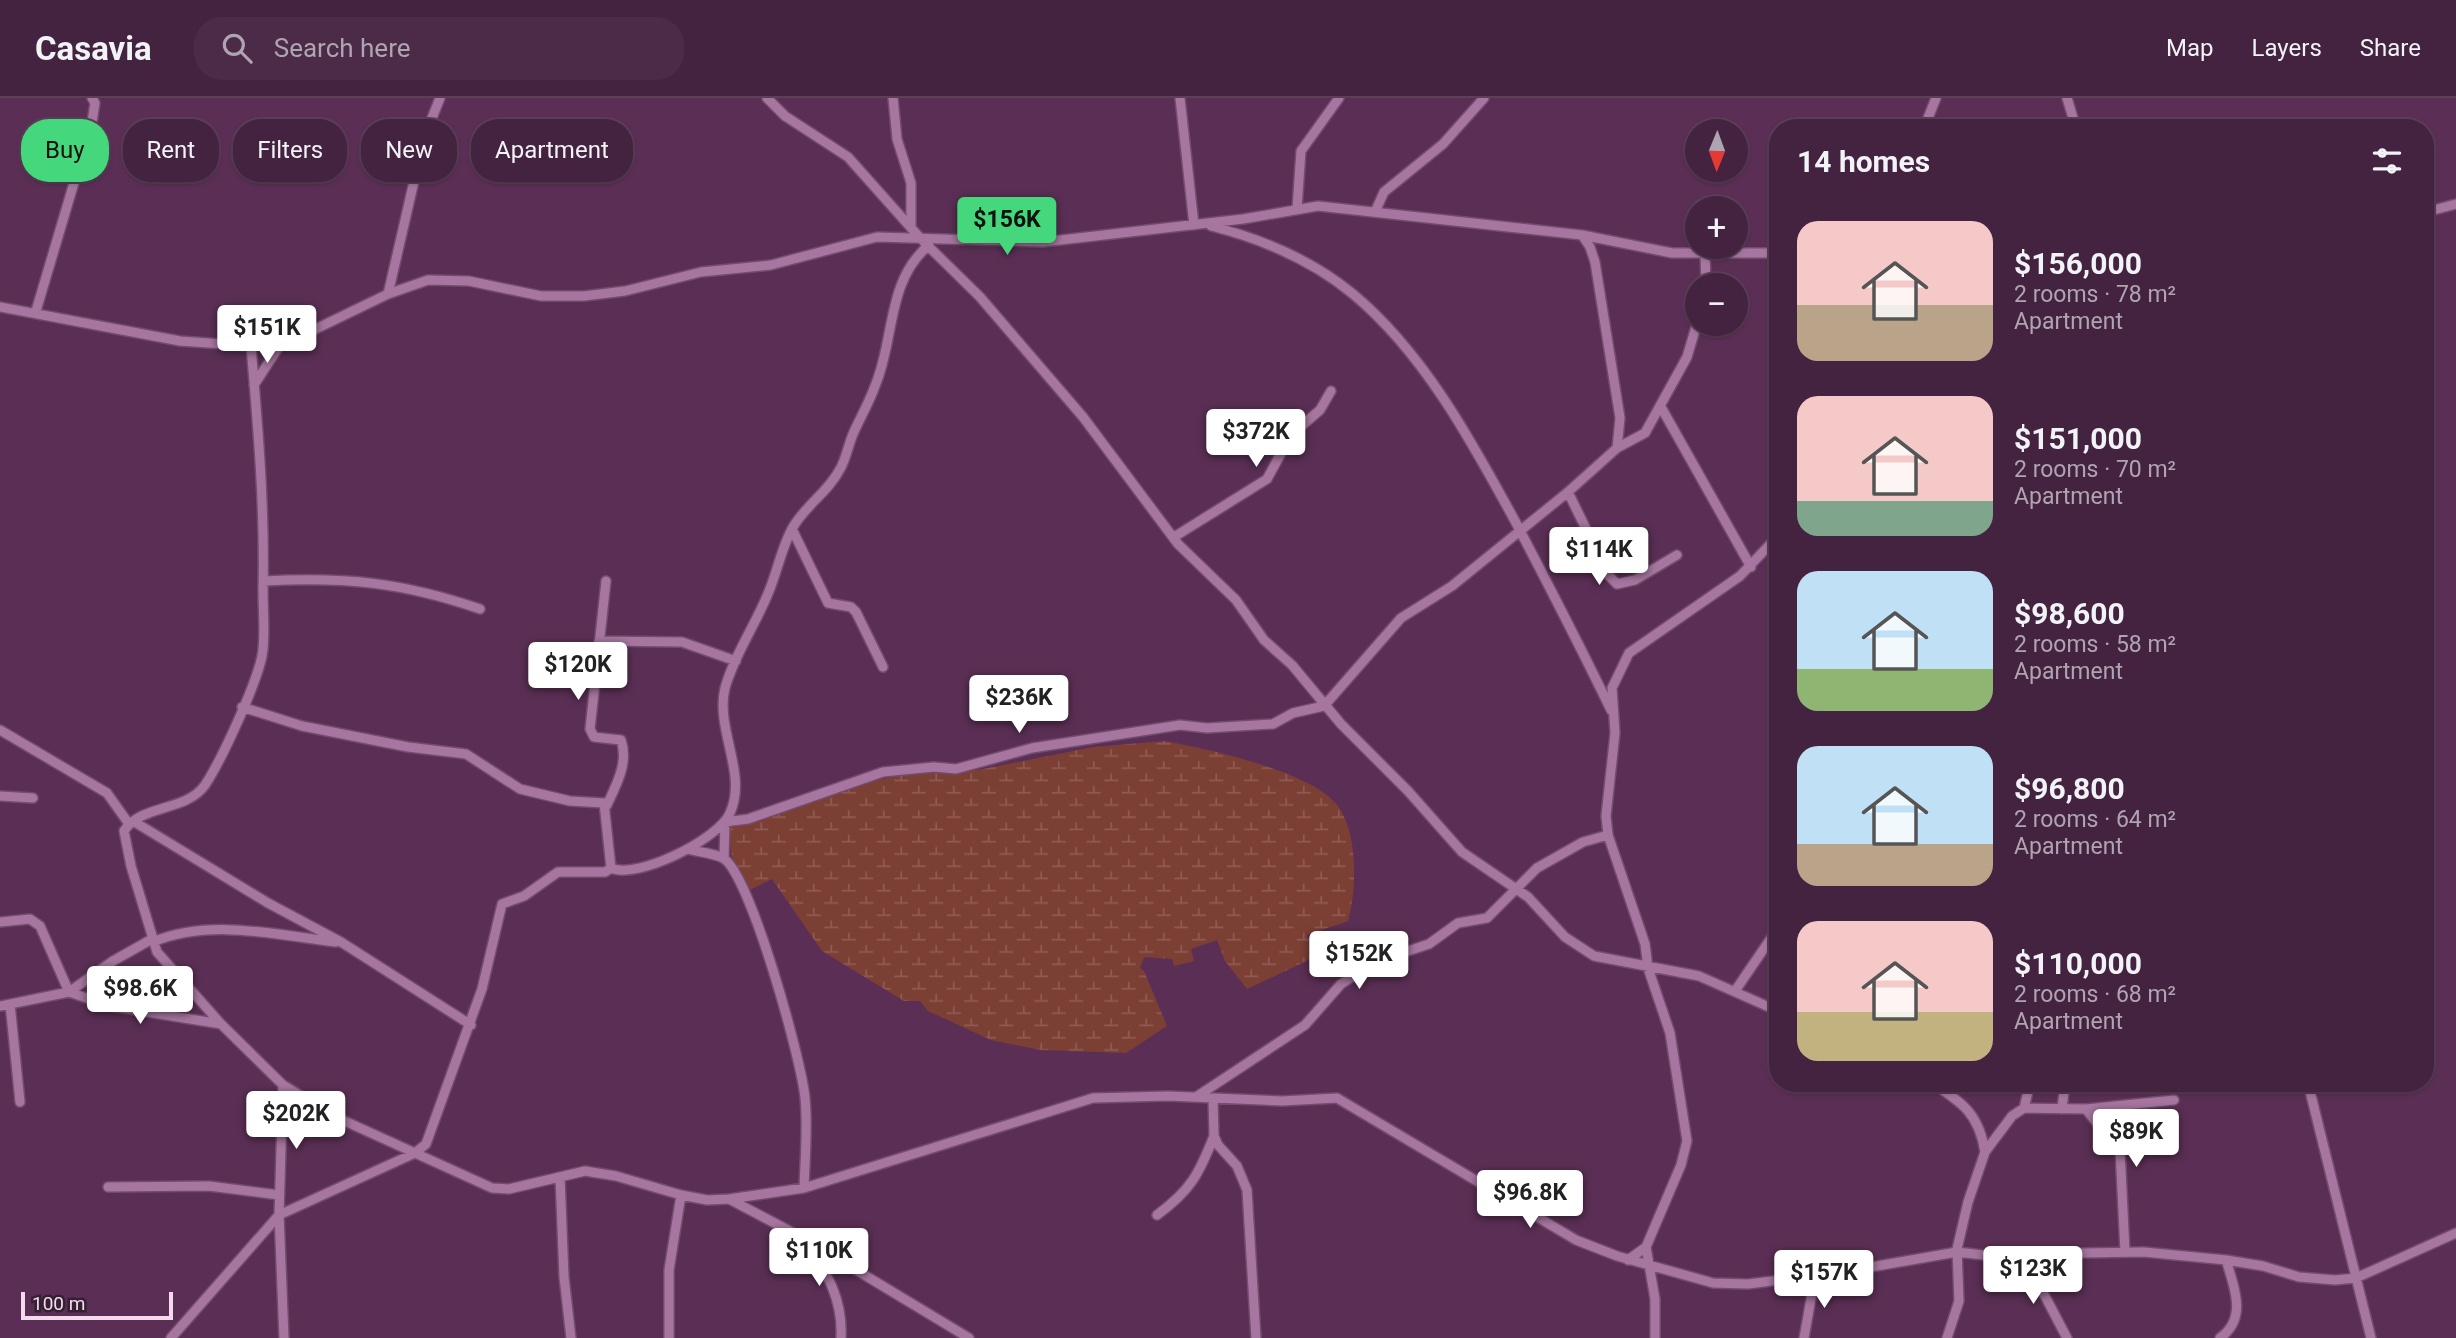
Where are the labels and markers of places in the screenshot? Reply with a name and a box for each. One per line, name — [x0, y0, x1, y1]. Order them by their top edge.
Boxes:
pin: $156K — [958, 198, 1056, 257]
pin: $151K — [218, 306, 316, 365]
pin: $372K — [1207, 410, 1305, 469]
pin: $114K — [1550, 528, 1648, 587]
pin: $120K — [529, 642, 627, 702]
pin: $236K — [970, 676, 1068, 735]
pin: $152K — [1310, 932, 1408, 991]
pin: $98.6K — [83, 967, 197, 1026]
pin: $202K — [247, 1091, 345, 1151]
pin: $89K — [2095, 1110, 2177, 1169]
pin: $96.8K — [1473, 1170, 1587, 1230]
pin: $110K — [770, 1228, 868, 1288]
pin: $123K — [1984, 1246, 2082, 1306]
pin: $157K — [1775, 1250, 1873, 1310]

